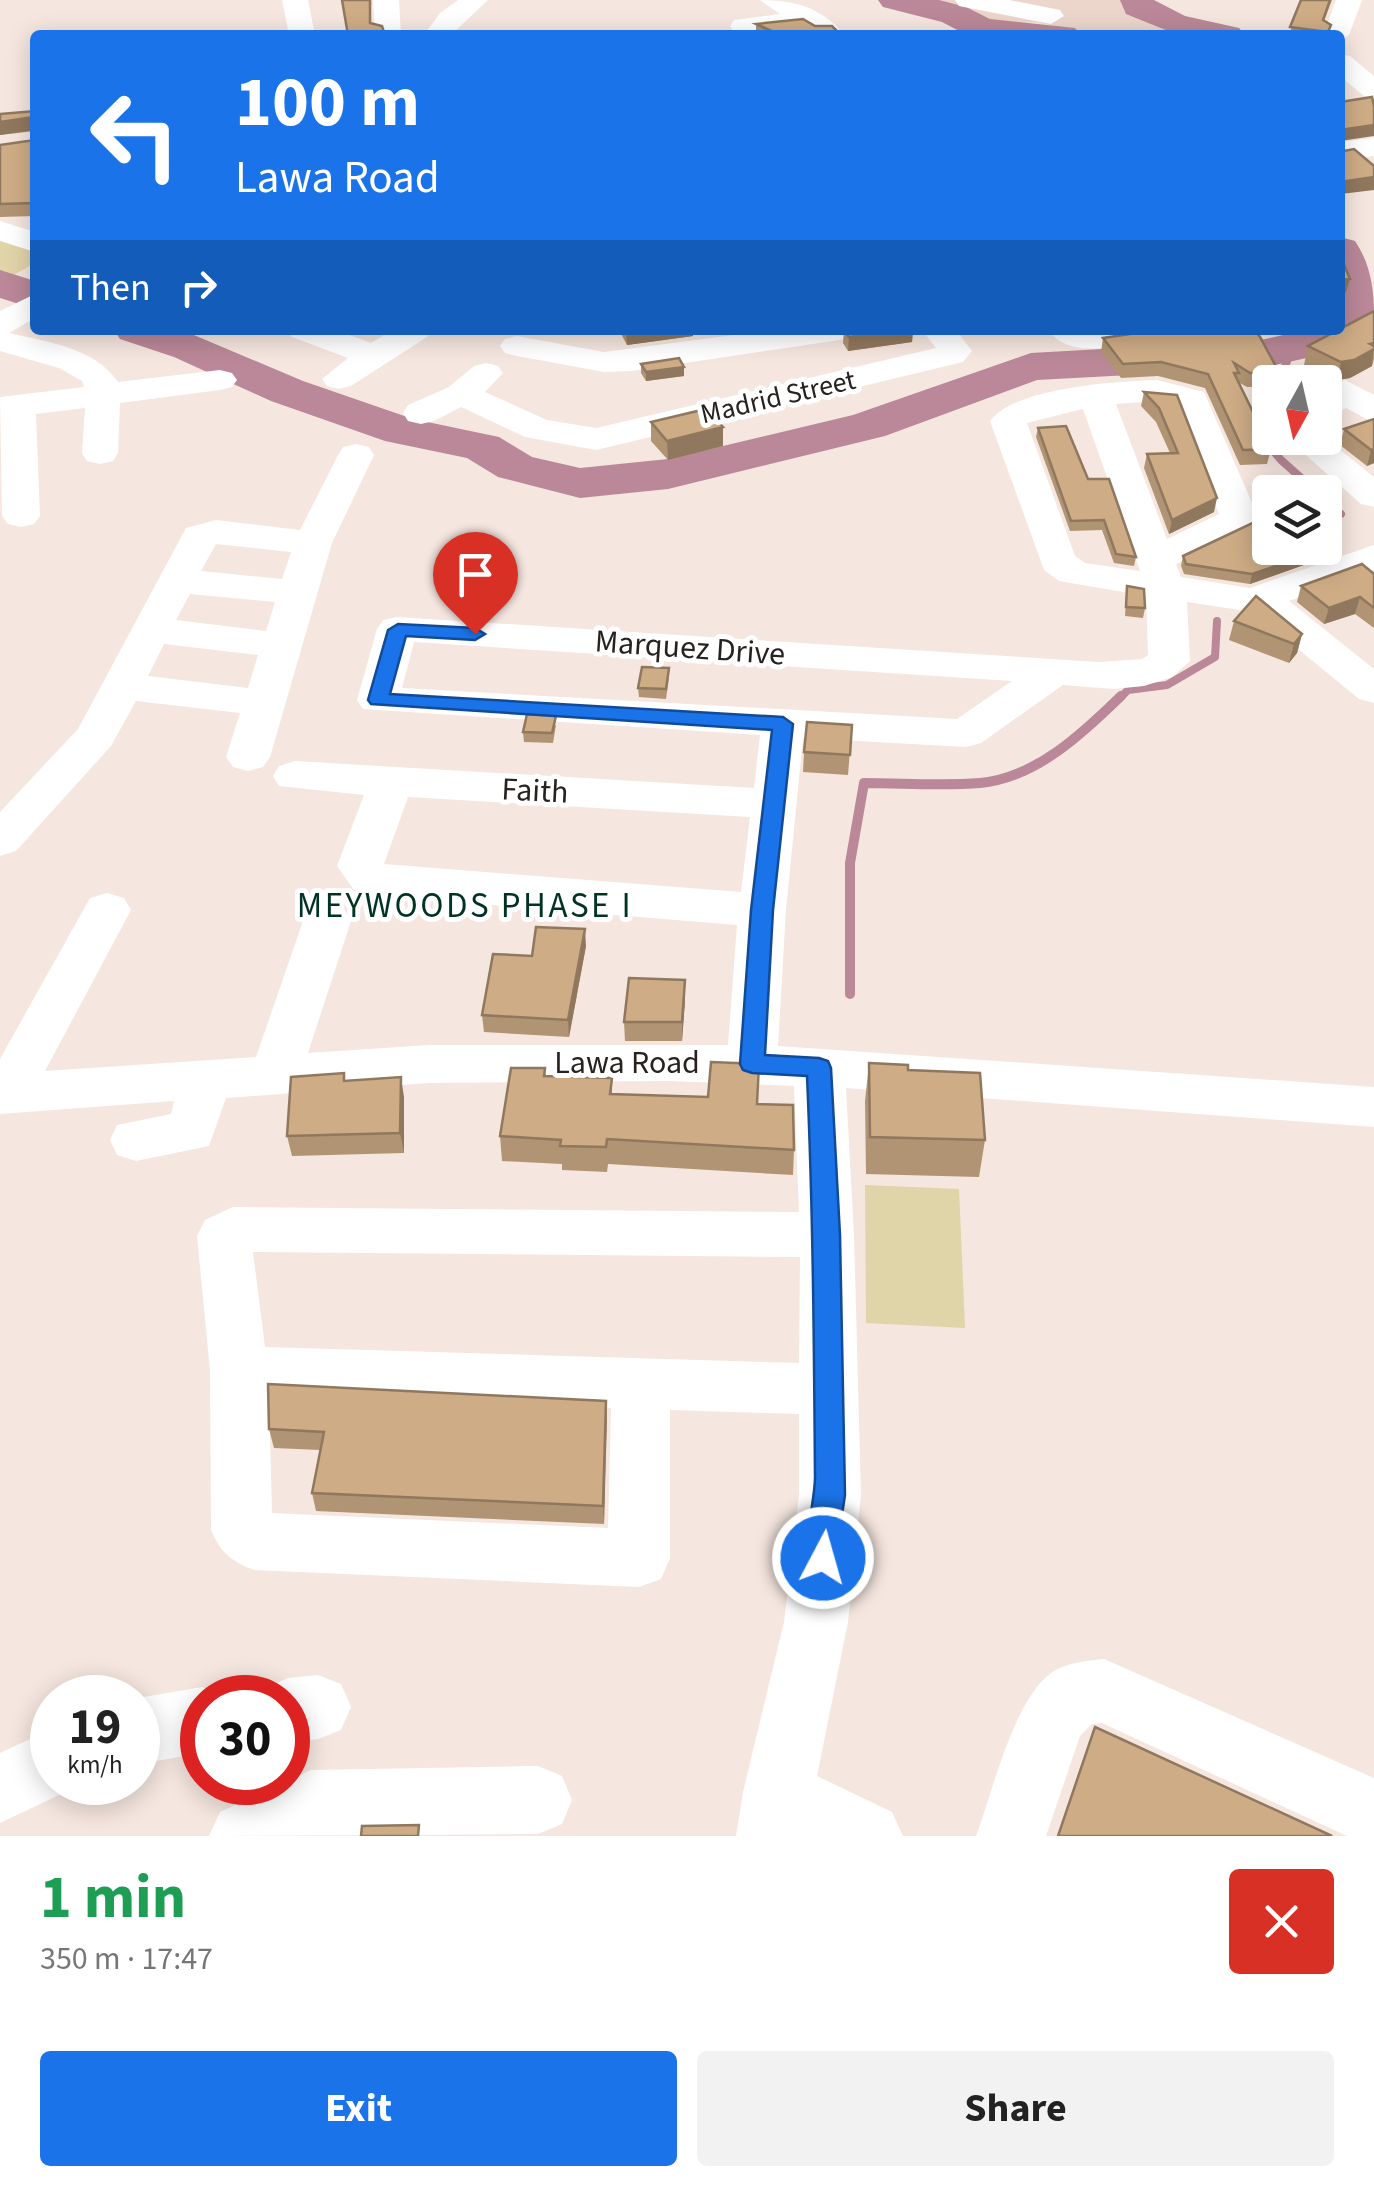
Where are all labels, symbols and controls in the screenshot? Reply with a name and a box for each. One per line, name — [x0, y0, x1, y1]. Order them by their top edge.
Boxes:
text: 100 m — [235, 53, 420, 153]
icon: left — [70, 70, 200, 200]
text: Lawa Road — [235, 146, 440, 210]
icon: right — [171, 260, 226, 315]
text: Then — [70, 261, 151, 315]
street label: Madrid Street — [697, 360, 860, 434]
north arrow — [1252, 365, 1342, 455]
map controls — [1252, 365, 1342, 565]
button: layers — [1252, 475, 1342, 565]
pin — [433, 532, 518, 635]
icon: arrive — [448, 547, 503, 602]
street label: Marquez Drive — [593, 618, 787, 678]
street label: Faith — [500, 766, 570, 816]
district label: MEYWOODS PHASE I — [297, 881, 633, 931]
street label: Lawa Road — [554, 1040, 700, 1086]
position arrow — [771, 1506, 875, 1610]
speed limit sign: 30 — [180, 1675, 310, 1805]
text: 19 — [69, 1692, 121, 1763]
text: km/h — [67, 1747, 123, 1783]
text: 1 min — [40, 1856, 186, 1941]
button: close — [1229, 1869, 1334, 1974]
text: 350 m · 17:47 — [40, 1936, 213, 1982]
button: Exit — [40, 2051, 677, 2166]
button: Share — [697, 2051, 1334, 2166]

